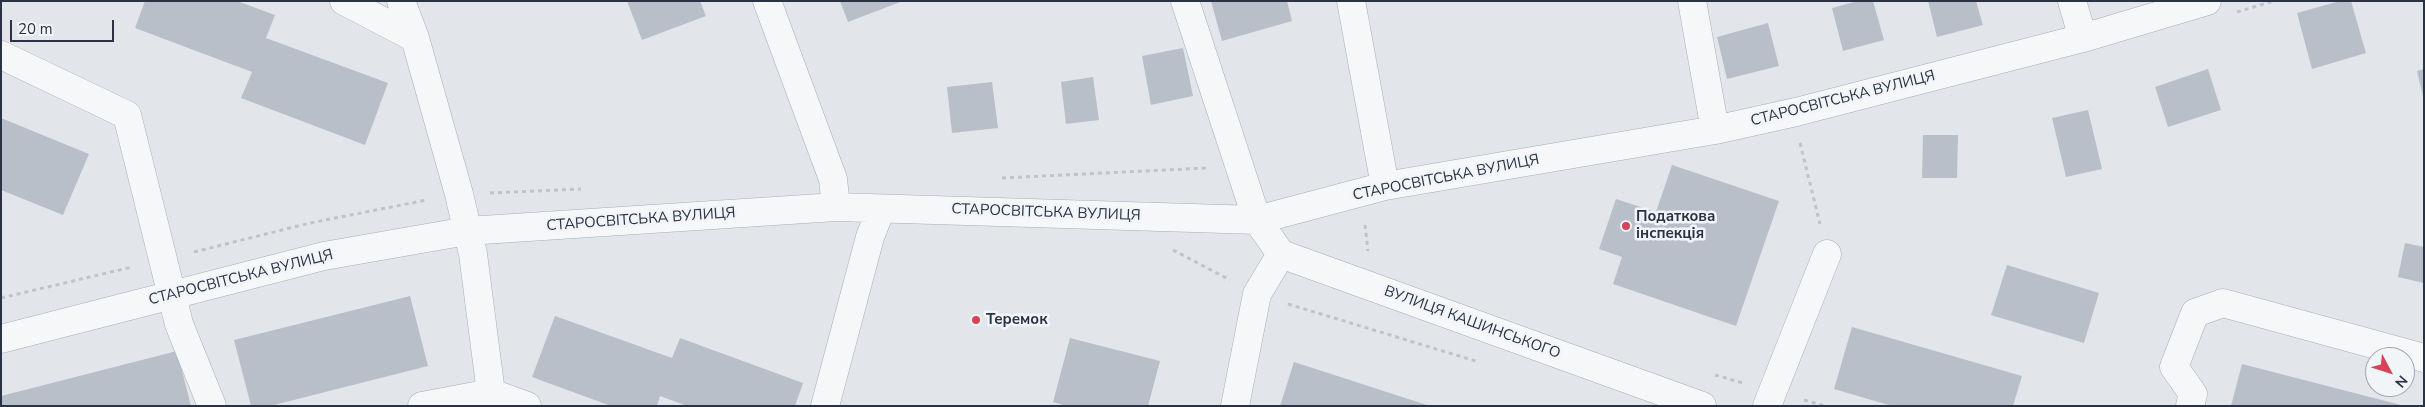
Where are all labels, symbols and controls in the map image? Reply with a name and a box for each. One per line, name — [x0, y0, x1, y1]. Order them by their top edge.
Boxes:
scale bar — [12, 10, 116, 42]
text: 20 m — [18, 19, 53, 39]
street label: СТАРОСВІТСЬКА ВУЛИЦЯ — [1749, 67, 1937, 131]
street label: СТАРОСВІТСЬКА ВУЛИЦЯ — [1351, 151, 1541, 205]
street label: СТАРОСВІТСЬКА ВУЛИЦЯ — [951, 201, 1141, 225]
street label: СТАРОСВІТСЬКА ВУЛИЦЯ — [546, 204, 736, 236]
place label: Податкова інспекція — [1636, 208, 1715, 243]
marker: Податкова інспекція — [1620, 220, 1632, 232]
street label: СТАРОСВІТСЬКА ВУЛИЦЯ — [147, 246, 335, 310]
street label: ВУЛИЦЯ КАШИНСЬКОГО — [1381, 283, 1563, 363]
place label: Теремок — [986, 311, 1048, 329]
marker: Теремок — [970, 314, 982, 326]
north arrow — [2365, 347, 2415, 397]
text: N — [2390, 371, 2412, 391]

